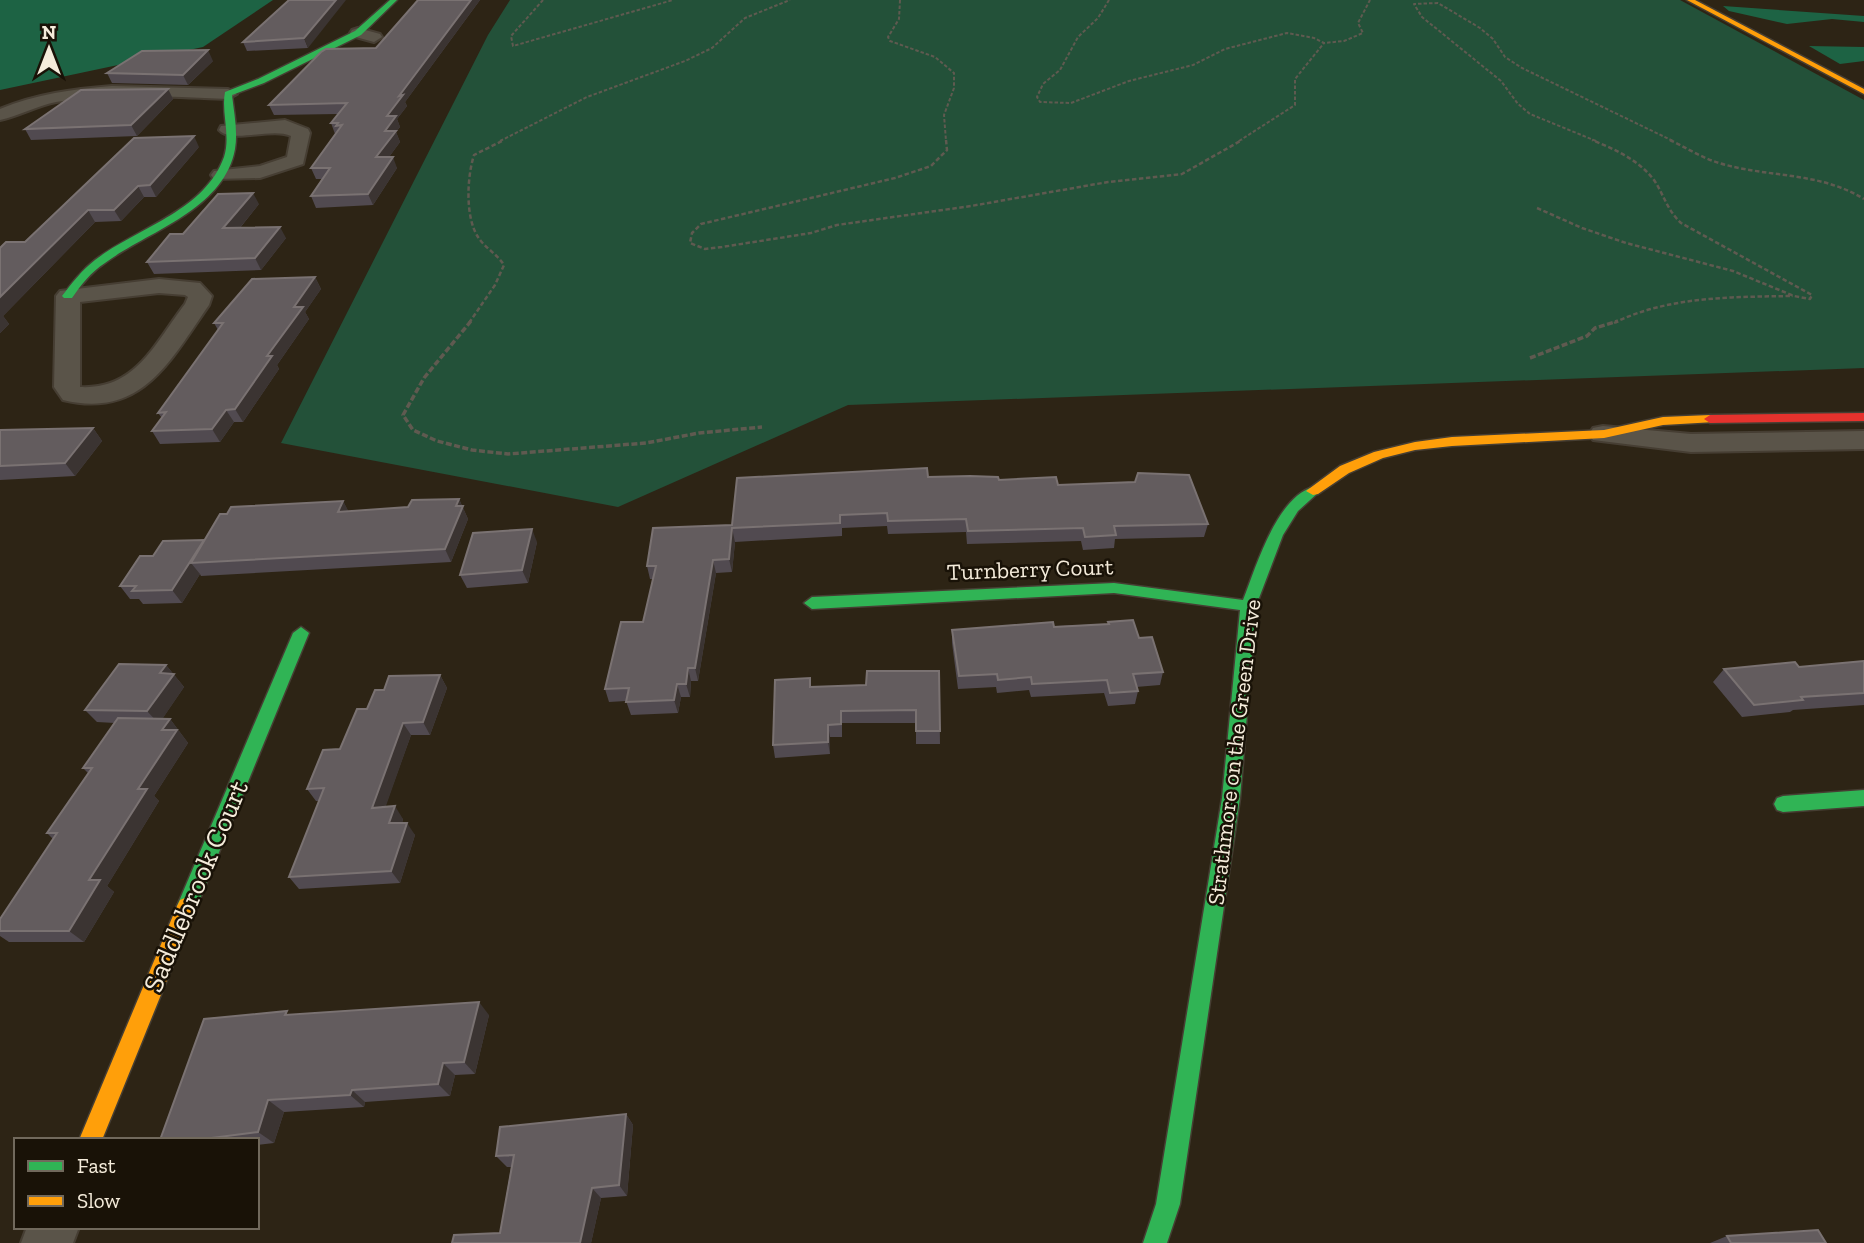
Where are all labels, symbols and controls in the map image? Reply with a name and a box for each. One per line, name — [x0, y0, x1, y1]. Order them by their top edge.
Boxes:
north arrow — [14, 14, 84, 84]
text: N — [42, 21, 56, 44]
street label: Turnberry Court — [946, 552, 1114, 586]
street label: Strathmore on the Green Drive — [1201, 598, 1267, 906]
street label: Saddlebrook Court — [136, 775, 255, 997]
legend — [14, 1138, 259, 1229]
text: Fast — [77, 1153, 116, 1178]
text: Slow — [77, 1188, 120, 1213]

